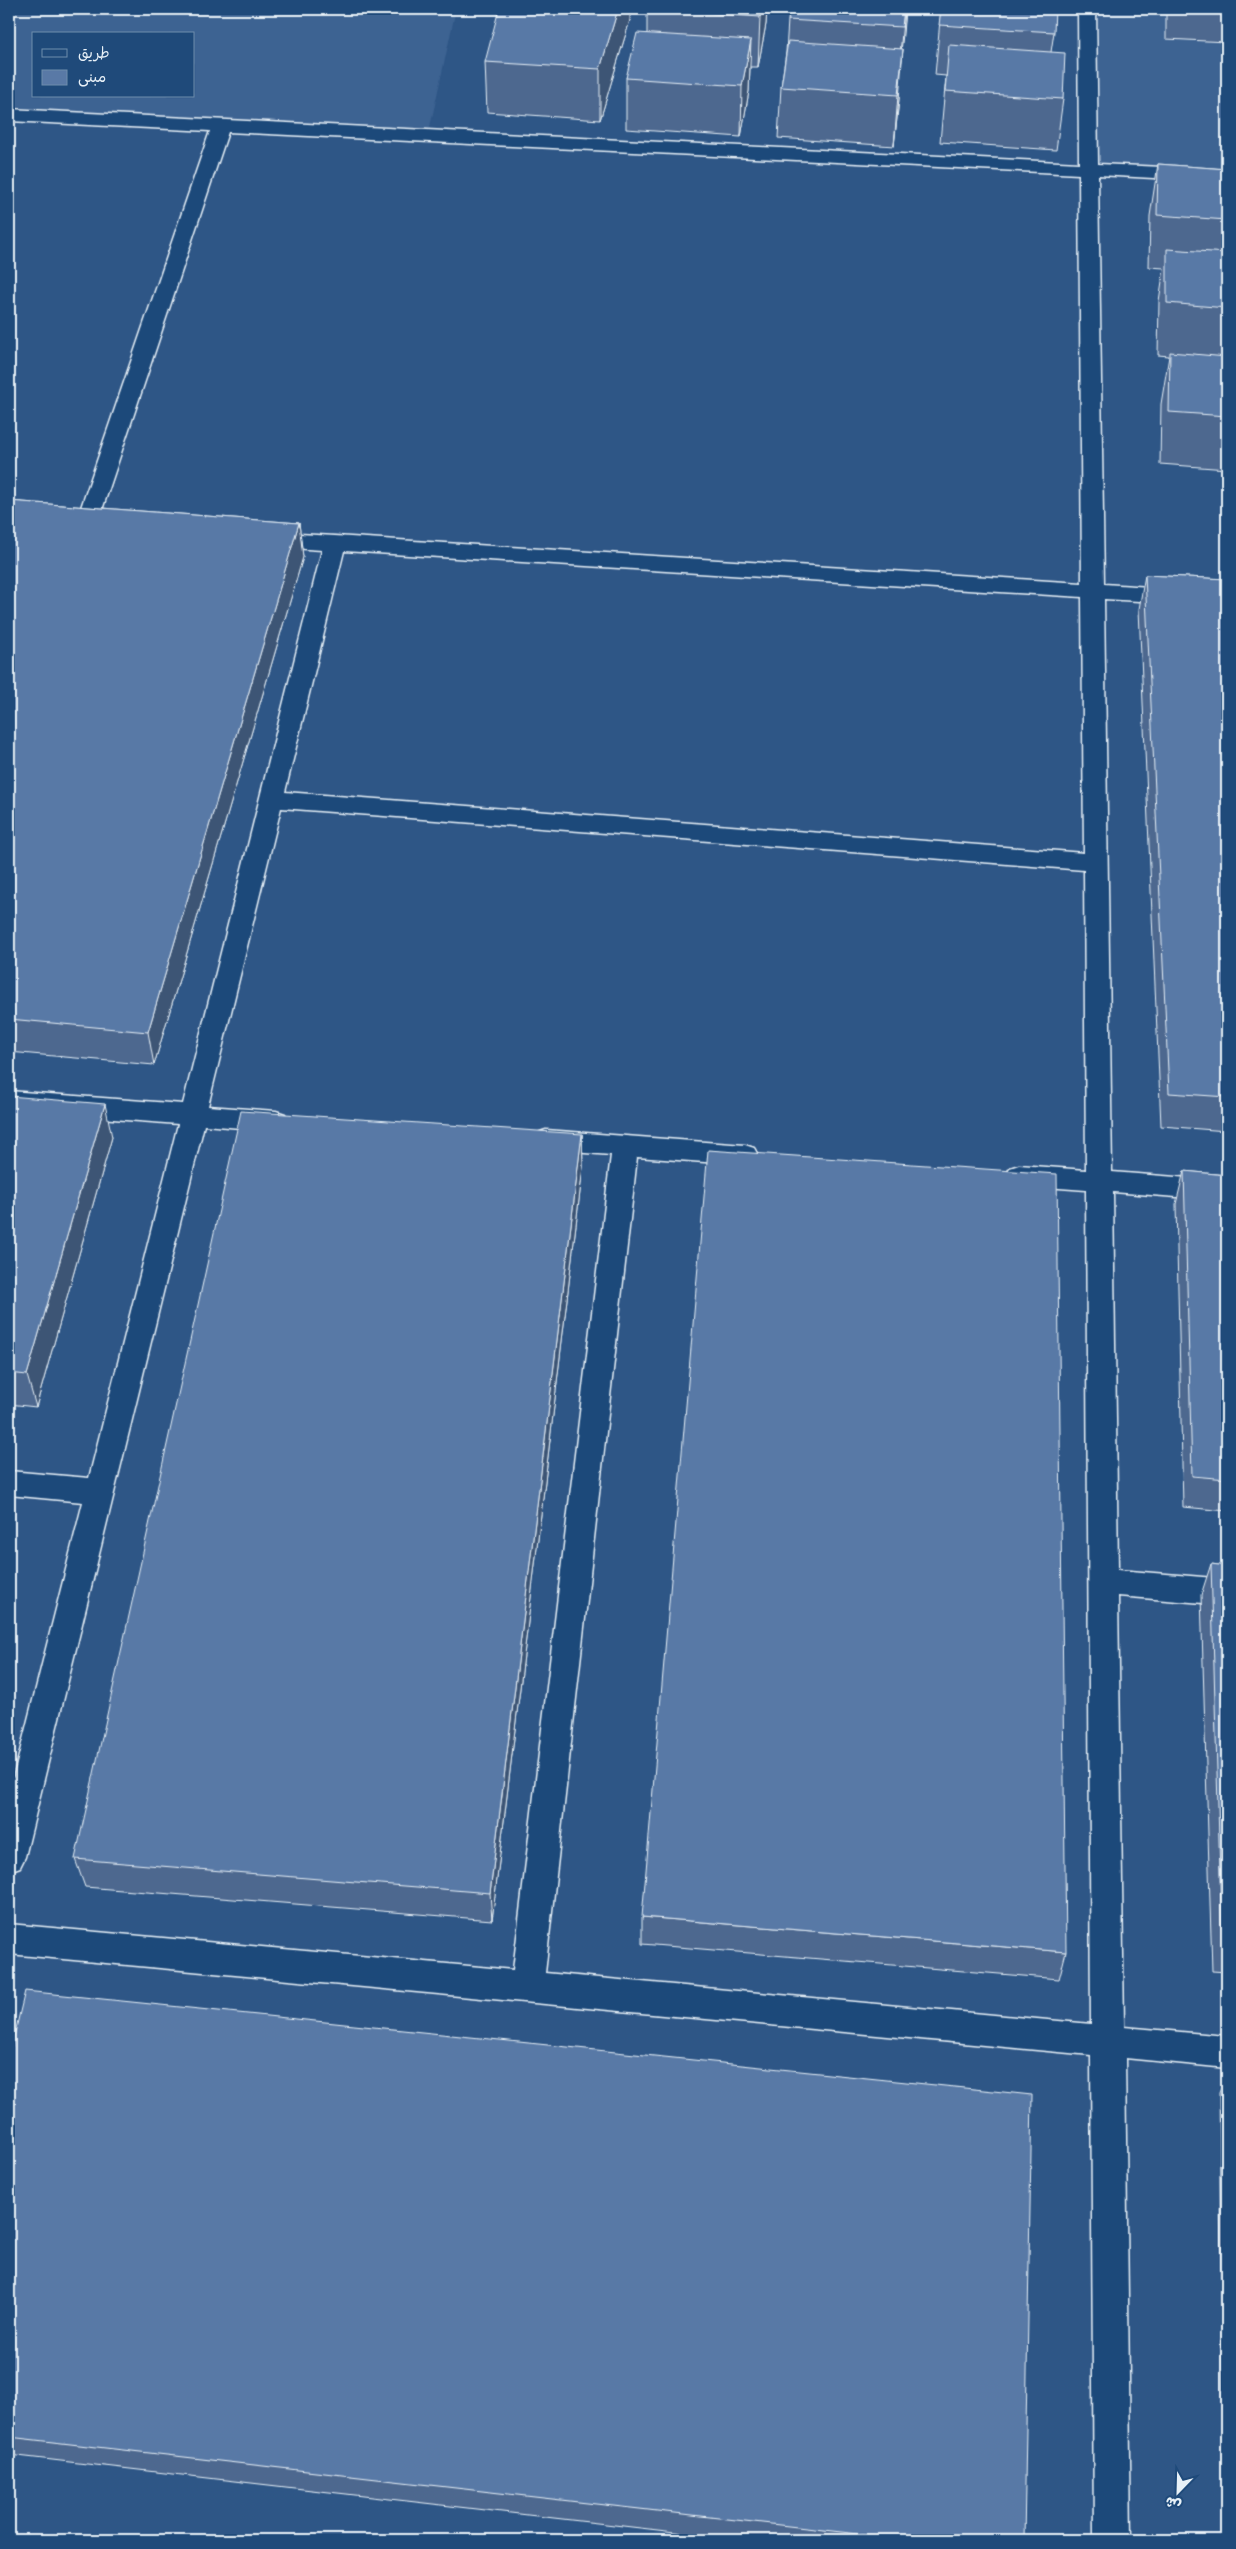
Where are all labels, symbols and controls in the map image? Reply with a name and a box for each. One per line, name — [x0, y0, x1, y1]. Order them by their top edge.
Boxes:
legend — [32, 32, 195, 98]
text: طريق — [78, 44, 110, 62]
text: مبنى — [78, 68, 106, 87]
north arrow — [1154, 2466, 1204, 2516]
text: ش — [1163, 2493, 1184, 2514]

